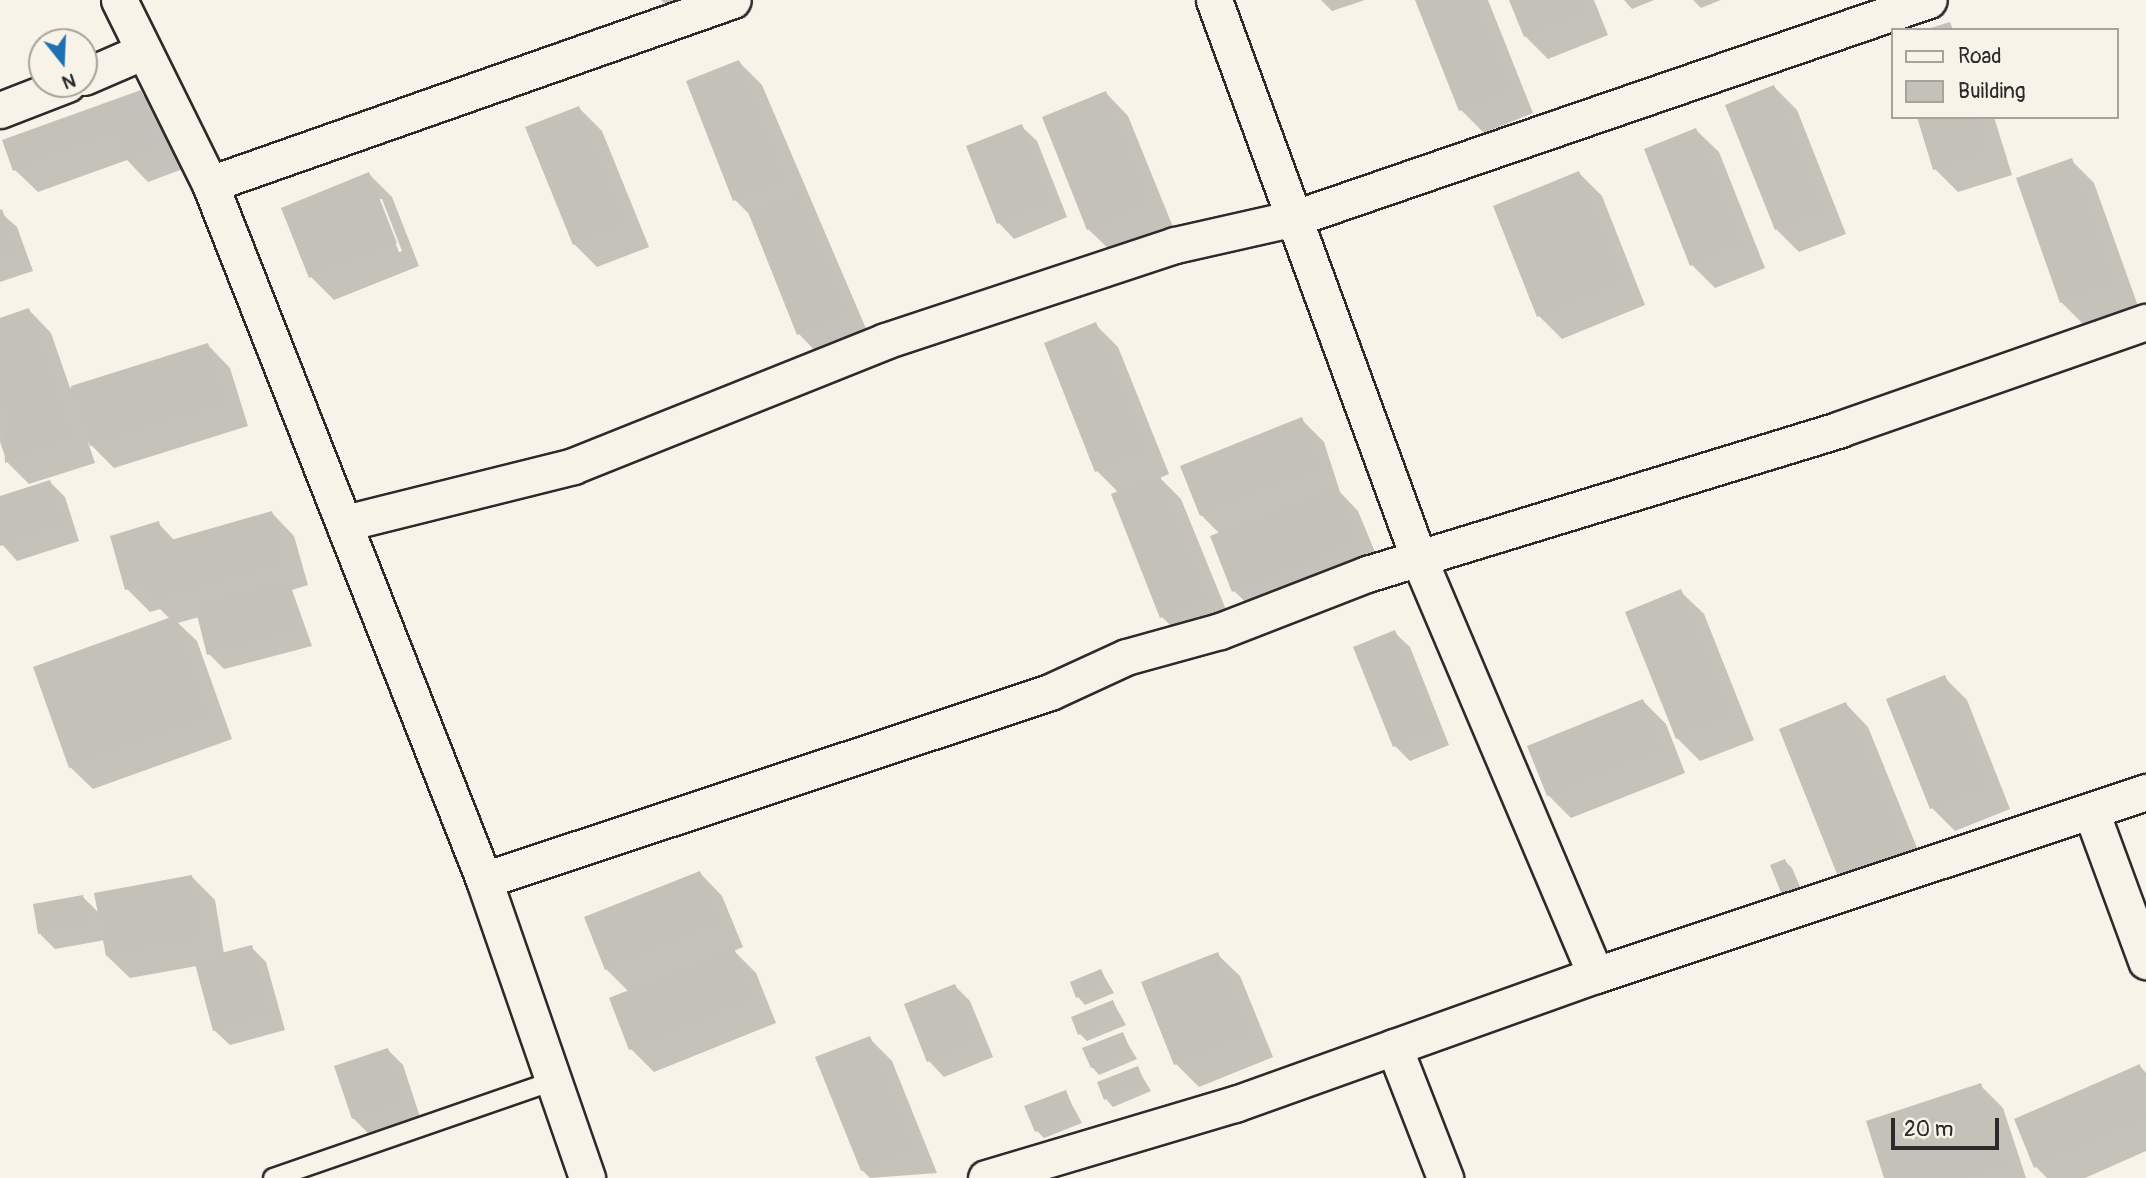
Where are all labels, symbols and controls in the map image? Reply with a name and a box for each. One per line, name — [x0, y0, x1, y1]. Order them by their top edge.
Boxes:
north arrow — [28, 28, 98, 98]
legend — [1890, 28, 2118, 119]
text: Road — [1958, 43, 2002, 70]
text: N — [59, 68, 79, 94]
text: Building — [1958, 78, 2025, 105]
scale bar — [1894, 1104, 2002, 1148]
text: 20 m — [1904, 1116, 1953, 1143]

